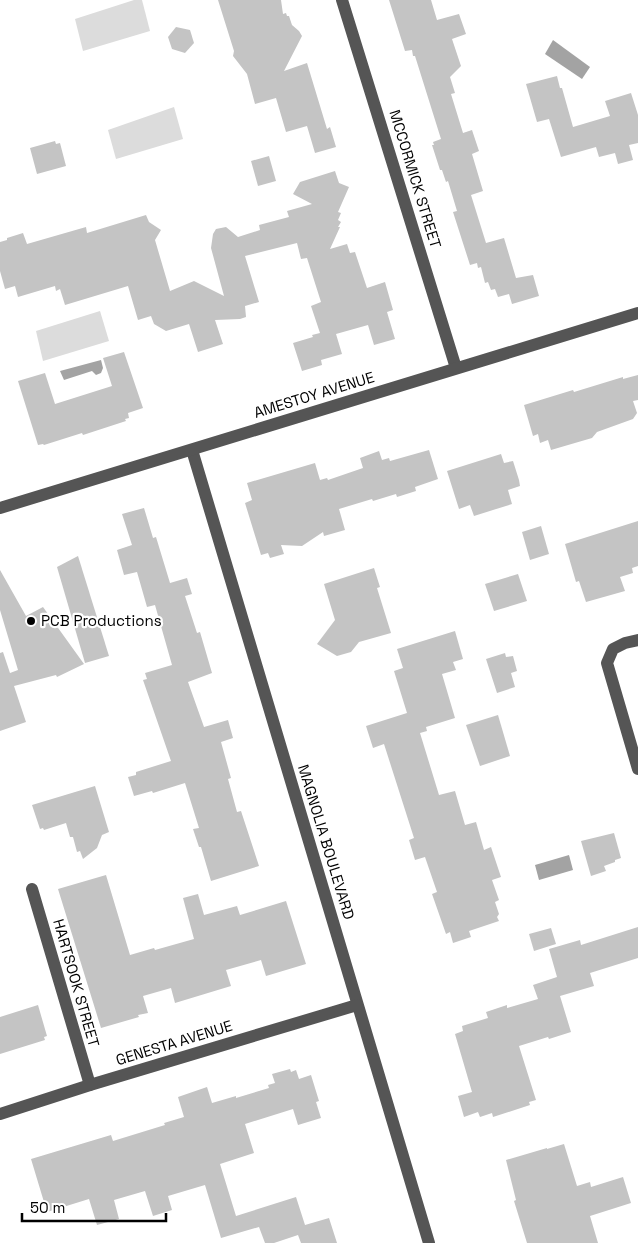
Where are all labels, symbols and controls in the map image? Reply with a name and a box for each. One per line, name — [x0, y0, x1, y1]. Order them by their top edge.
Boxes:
street label: MCCORMICK STREET — [385, 107, 446, 251]
street label: AMESTOY AVENUE — [251, 367, 376, 422]
place label: PCB Productions — [41, 611, 162, 630]
marker: PCB Productions — [25, 615, 37, 627]
street label: MAGNOLIA BOULEVARD — [294, 762, 359, 922]
street label: HARTSOOK STREET — [49, 917, 104, 1049]
street label: GENESTA AVENUE — [113, 1016, 234, 1069]
scale bar — [22, 1190, 166, 1222]
text: 50 m — [30, 1198, 65, 1217]

